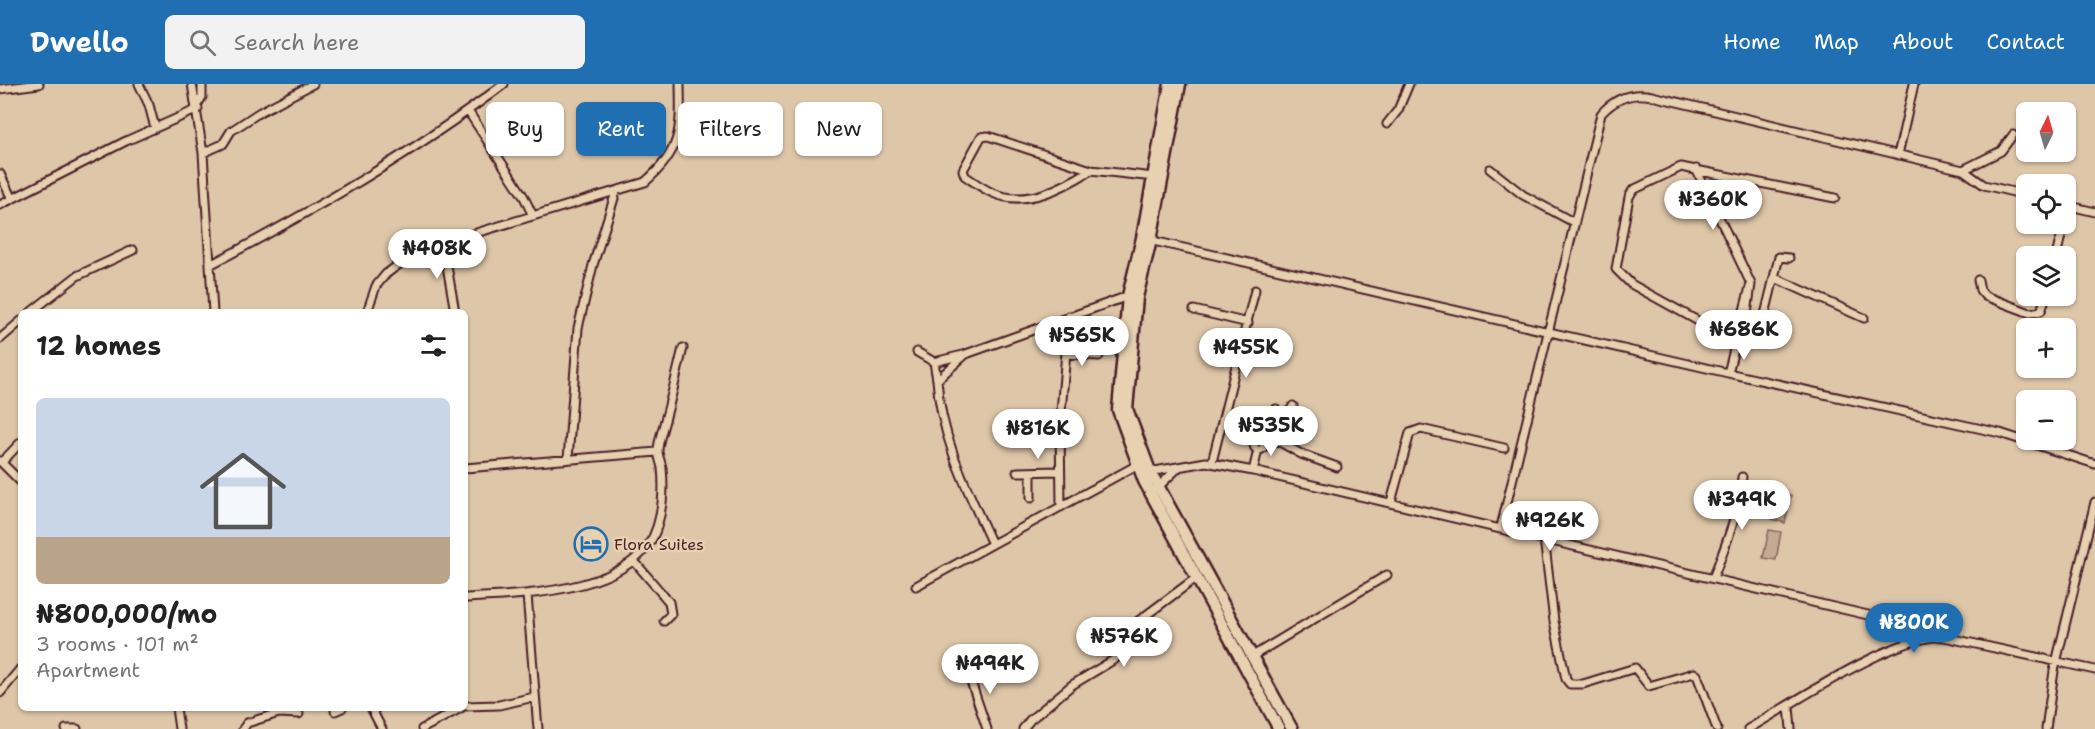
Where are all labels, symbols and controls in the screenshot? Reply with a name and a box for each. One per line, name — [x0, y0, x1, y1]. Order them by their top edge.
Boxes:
search box — [165, 15, 585, 69]
text: Dwello — [30, 23, 129, 61]
icon: search — [186, 26, 219, 59]
text: Search here — [234, 28, 360, 57]
text: Home — [1723, 28, 1781, 56]
text: Map — [1814, 28, 1859, 56]
text: About — [1892, 28, 1953, 56]
text: Contact — [1986, 28, 2065, 56]
chip: Buy — [486, 102, 564, 156]
chip: Rent — [576, 102, 666, 156]
chip: Filters — [678, 102, 783, 156]
chip: New — [795, 102, 882, 156]
north arrow — [2016, 102, 2076, 162]
map controls — [2016, 102, 2076, 450]
button: locate — [2016, 174, 2076, 234]
pin: ₦360K — [1671, 180, 1755, 231]
text: ₦360K — [1678, 186, 1748, 212]
pin: ₦408K — [395, 229, 479, 280]
text: ₦408K — [402, 235, 472, 261]
button: layers — [2016, 246, 2076, 306]
pin: ₦686K — [1702, 310, 1786, 361]
pin: ₦565K — [1040, 316, 1124, 367]
text: ₦686K — [1709, 316, 1779, 342]
button: + — [2016, 318, 2076, 378]
text: ₦565K — [1049, 322, 1115, 348]
text: 12 homes — [36, 328, 161, 363]
pin: ₦455K — [1204, 328, 1288, 379]
icon: filters — [417, 329, 450, 362]
text: ₦455K — [1213, 334, 1279, 360]
button: − — [2016, 390, 2076, 450]
pin: ₦535K — [1229, 406, 1313, 457]
pin: ₦816K — [996, 409, 1080, 460]
text: ₦535K — [1238, 412, 1304, 438]
text: ₦816K — [1006, 415, 1070, 441]
icon: home — [189, 437, 297, 545]
pin: ₦349K — [1700, 480, 1784, 531]
text: ₦349K — [1708, 486, 1776, 512]
pin: ₦926K — [1508, 501, 1592, 552]
text: ₦926K — [1516, 507, 1584, 533]
hotel icon: Flora Suites — [573, 526, 609, 562]
place label: Flora Suites — [614, 534, 704, 555]
text: ₦800,000/mo — [36, 596, 217, 631]
pin: ₦800K — [1872, 603, 1956, 654]
text: ₦800K — [1879, 609, 1949, 635]
pin: ₦576K — [1082, 617, 1166, 668]
text: ₦576K — [1090, 623, 1158, 649]
text: 3 rooms · 101 m² — [36, 631, 199, 657]
pin: ₦494K — [948, 644, 1032, 695]
text: ₦494K — [956, 650, 1024, 676]
text: Apartment — [36, 657, 140, 683]

